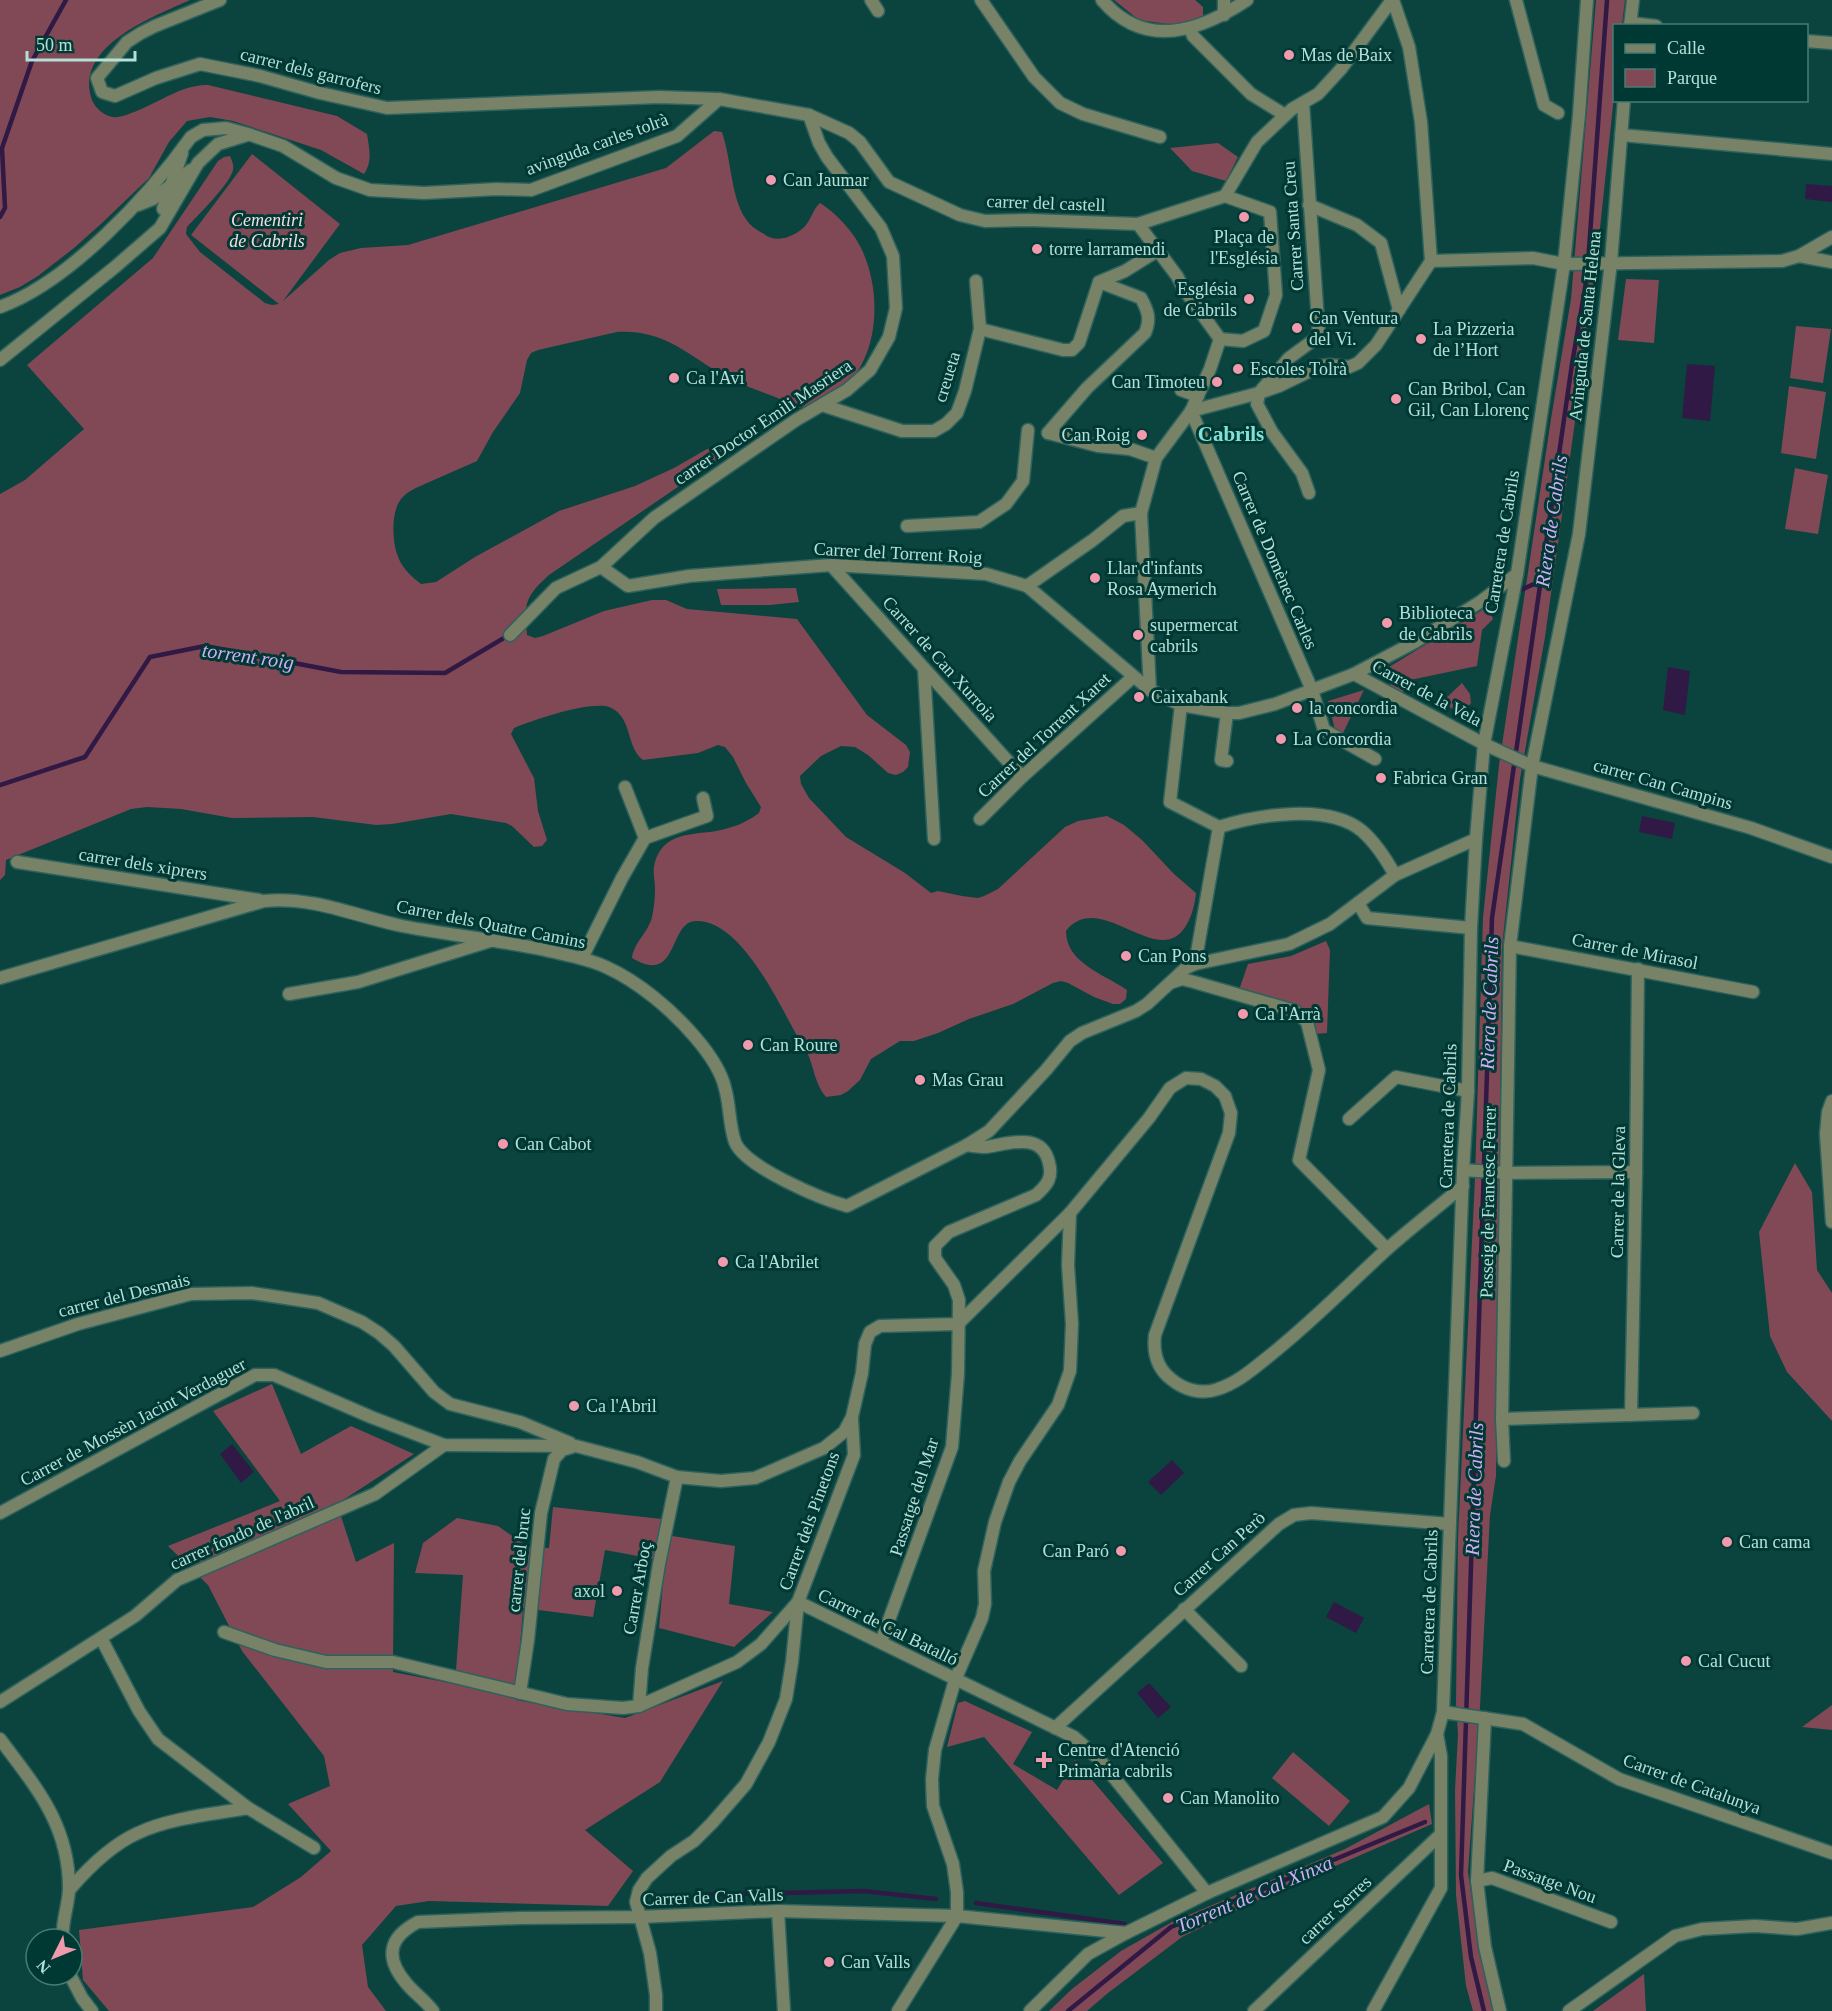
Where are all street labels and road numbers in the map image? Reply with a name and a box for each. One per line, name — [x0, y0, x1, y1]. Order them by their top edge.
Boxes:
street label: carrer dels garrofers — [238, 44, 384, 98]
street label: avinguda carles tolrà — [523, 109, 671, 179]
street label: Carrer Santa Creu — [1278, 160, 1308, 292]
street label: carrer del castell — [986, 191, 1106, 215]
street label: Avinguda de Santa Helena — [1565, 230, 1605, 422]
street label: creueta — [930, 349, 964, 405]
street label: carrer Doctor Emili Masriera — [671, 355, 855, 489]
street label: Carrer de Domènec Carles — [1228, 468, 1322, 652]
street label: Carretera de Cabrils — [1481, 469, 1523, 615]
street label: Carrer del Torrent Roig — [813, 539, 983, 567]
street label: Carrer de Can Xurroia — [879, 592, 1001, 726]
street label: Carrer de la Vela — [1369, 656, 1485, 730]
street label: Carrer del Torrent Xaret — [974, 668, 1114, 802]
street label: carrer Can Campins — [1591, 755, 1735, 813]
street label: carrer dels xiprers — [77, 844, 209, 884]
street label: Carrer dels Quatre Camins — [395, 896, 587, 952]
street label: Carrer de Mirasol — [1570, 929, 1700, 973]
street label: Carretera de Cabrils — [1435, 1043, 1461, 1189]
street label: Passeig de Francesc Ferrer — [1476, 1106, 1500, 1298]
street label: Carrer de la Gleva — [1607, 1126, 1629, 1258]
street label: carrer del Desmais — [56, 1269, 192, 1321]
street label: Carrer de Mossèn Jacint Verdaguer — [17, 1354, 249, 1490]
street label: Passatge del Mar — [885, 1435, 943, 1559]
street label: Carrer dels Pinetons — [775, 1449, 843, 1593]
street label: carrer fondo de l'abril — [167, 1492, 317, 1574]
street label: carrer del bruc — [504, 1507, 534, 1613]
street label: Carrer Can Però — [1169, 1507, 1269, 1601]
street label: Carretera de Cabrils — [1416, 1529, 1442, 1675]
street label: Carrer Arboç — [619, 1540, 655, 1636]
street label: Carrer de Cal Batalló — [815, 1584, 961, 1670]
street label: Carrer de Catalunya — [1620, 1750, 1764, 1818]
street label: Passatge Nou — [1501, 1855, 1599, 1907]
street label: carrer Serres — [1295, 1872, 1375, 1948]
street label: Carrer de Can Valls — [642, 1885, 784, 1909]

